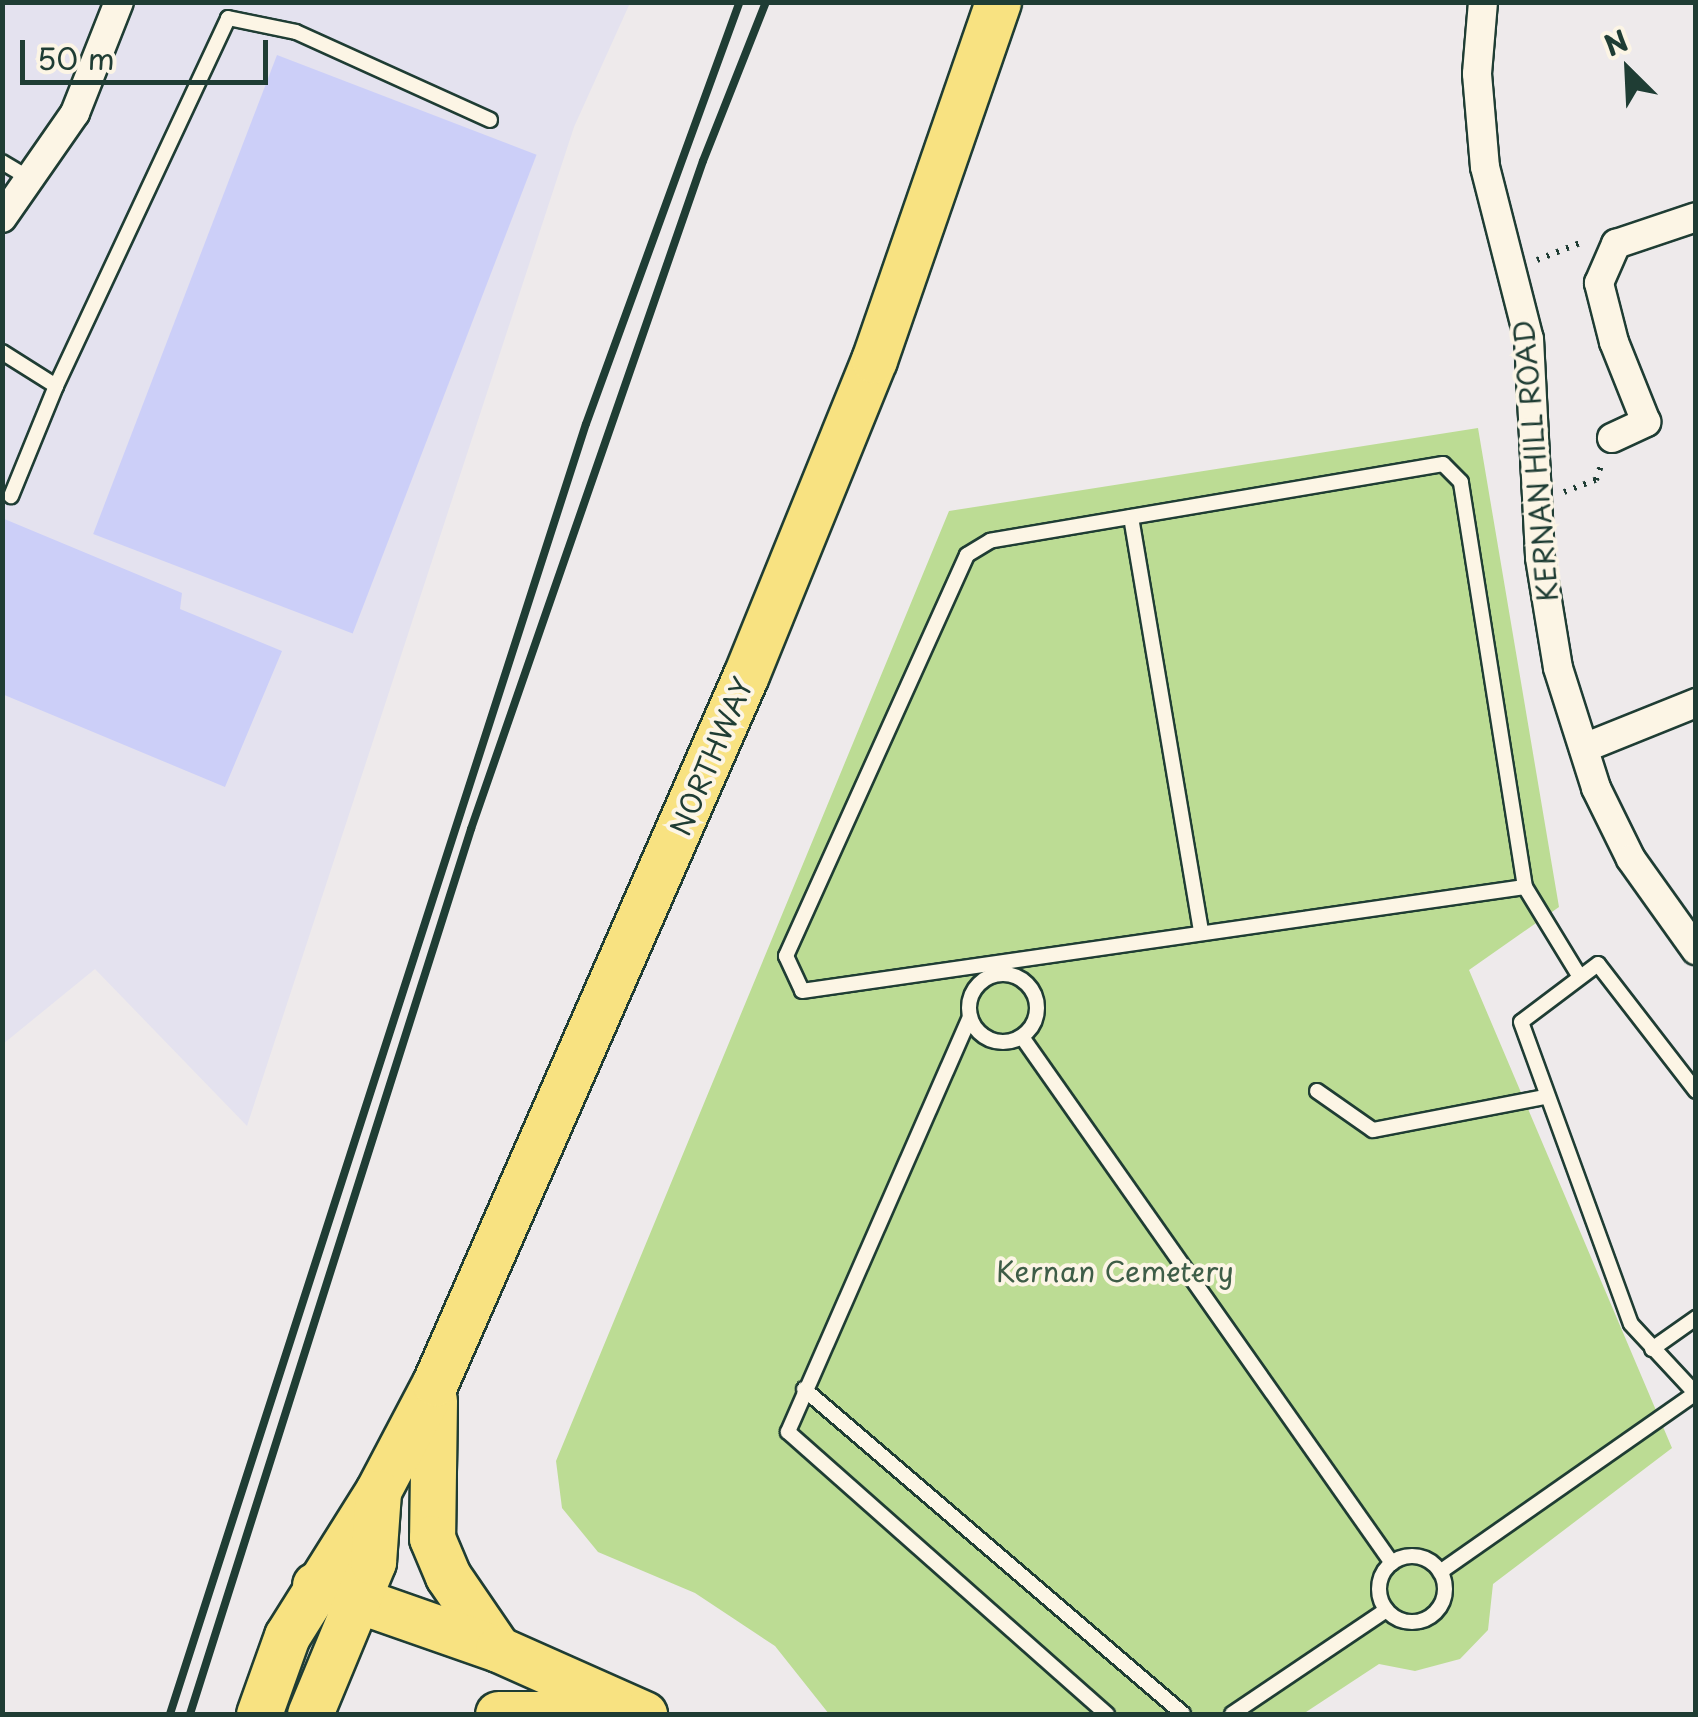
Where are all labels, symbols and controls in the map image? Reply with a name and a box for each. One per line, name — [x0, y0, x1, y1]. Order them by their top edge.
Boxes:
text: N — [1597, 18, 1634, 66]
scale bar — [25, 20, 272, 82]
north arrow — [1578, 20, 1678, 120]
text: 50 m — [37, 35, 115, 80]
street label: KERNAN HILL ROAD — [1506, 317, 1564, 605]
street label: NORTHWAY — [663, 672, 759, 840]
park label: Kernan Cemetery — [996, 1254, 1234, 1288]

